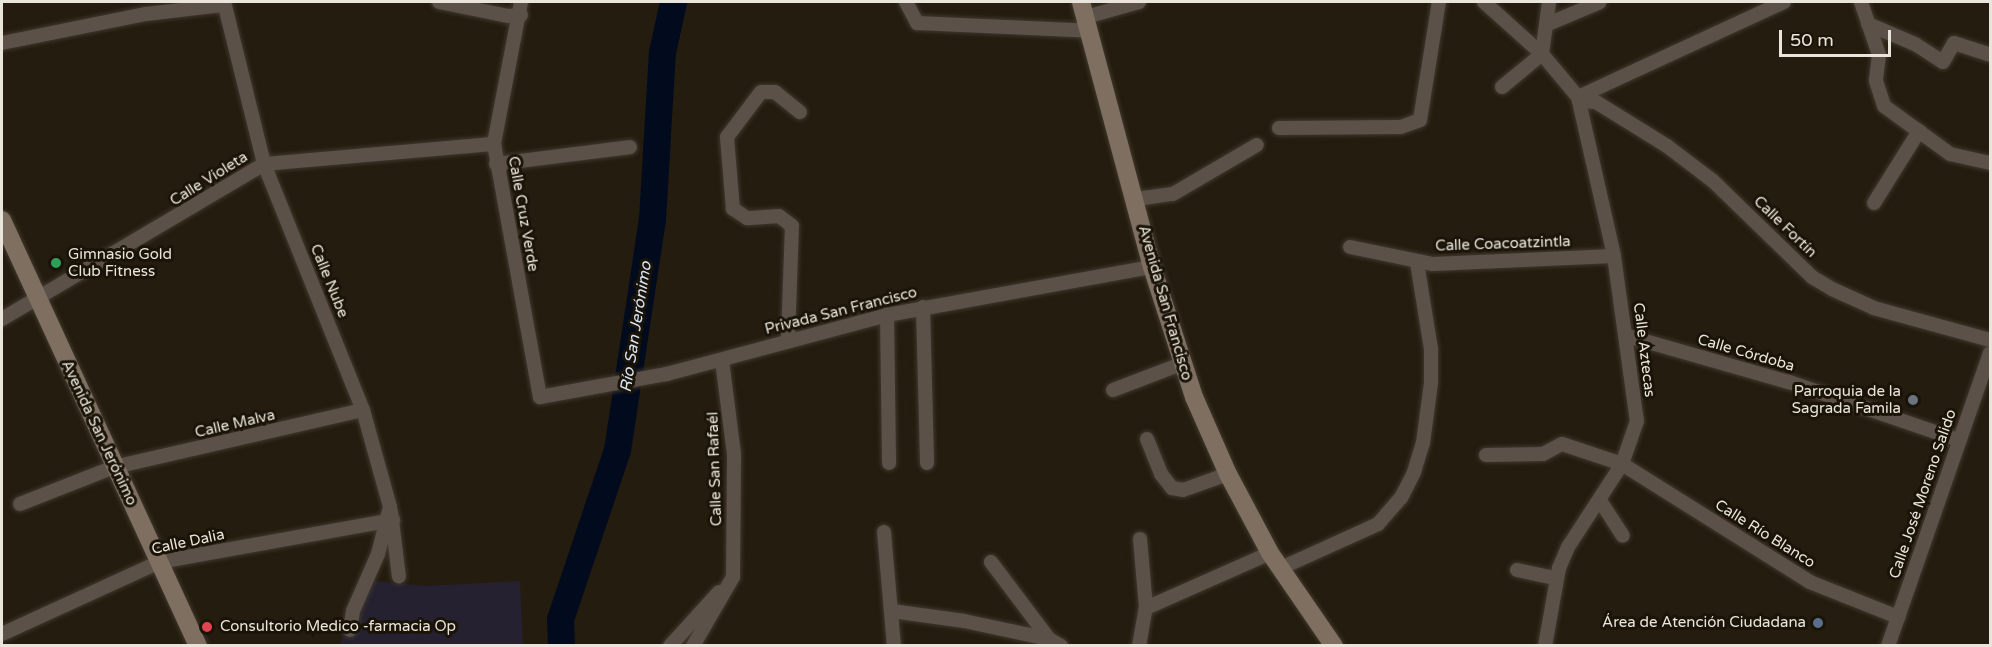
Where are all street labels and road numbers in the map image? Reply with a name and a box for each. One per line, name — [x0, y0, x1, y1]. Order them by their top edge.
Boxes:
street label: Calle Violeta — [167, 148, 251, 210]
street label: Calle Cruz Verde — [504, 155, 542, 273]
street label: Calle Fortín — [1750, 192, 1820, 262]
street label: Avenida San Francisco — [1134, 223, 1196, 383]
street label: Calle Coacoatzintla — [1435, 233, 1571, 255]
street label: Calle Nube — [306, 242, 352, 320]
street label: Privada San Francisco — [763, 283, 919, 339]
street label: Calle Aztecas — [1629, 302, 1659, 398]
street label: Calle Córdoba — [1695, 331, 1797, 375]
street label: Avenida San Jerónimo — [57, 357, 141, 509]
street label: Calle Malva — [193, 406, 277, 442]
street label: Calle José Moreno Salido — [1886, 407, 1960, 581]
street label: Calle San Rafaél — [704, 411, 726, 527]
street label: Calle Río Blanco — [1712, 496, 1818, 572]
street label: Calle Dalia — [150, 525, 226, 559]

